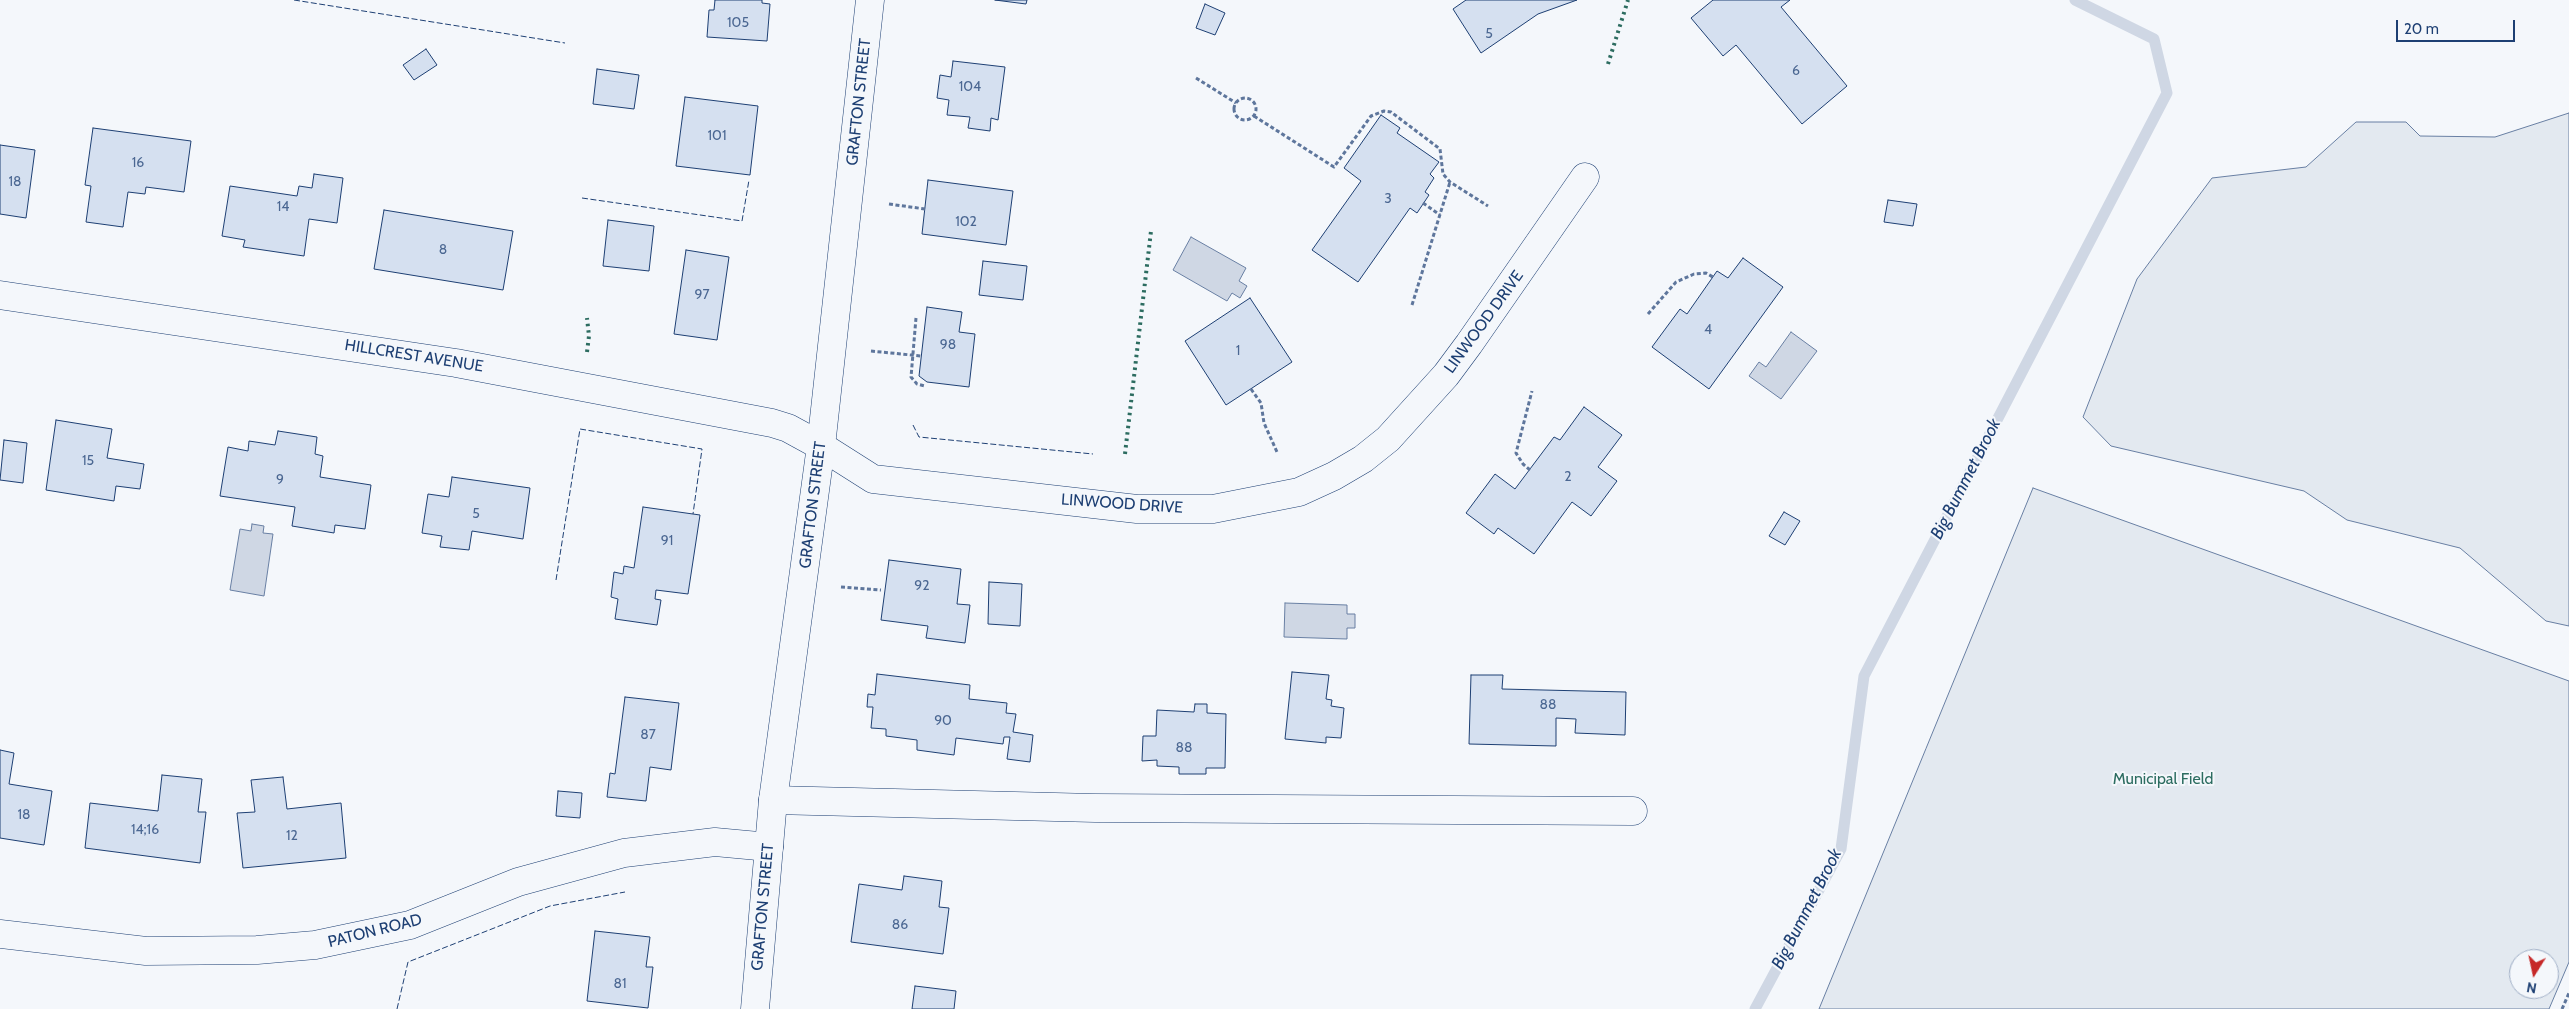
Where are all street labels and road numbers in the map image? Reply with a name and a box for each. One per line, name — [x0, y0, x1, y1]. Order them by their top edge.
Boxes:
street label: GRAFTON STREET — [843, 37, 875, 167]
street label: LINWOOD DRIVE — [1440, 267, 1528, 377]
street label: HILLCREST AVENUE — [343, 336, 485, 376]
street label: GRAFTON STREET — [796, 440, 830, 570]
street label: LINWOOD DRIVE — [1060, 490, 1184, 518]
street label: GRAFTON STREET — [748, 843, 778, 971]
street label: PATON ROAD — [326, 910, 424, 952]

